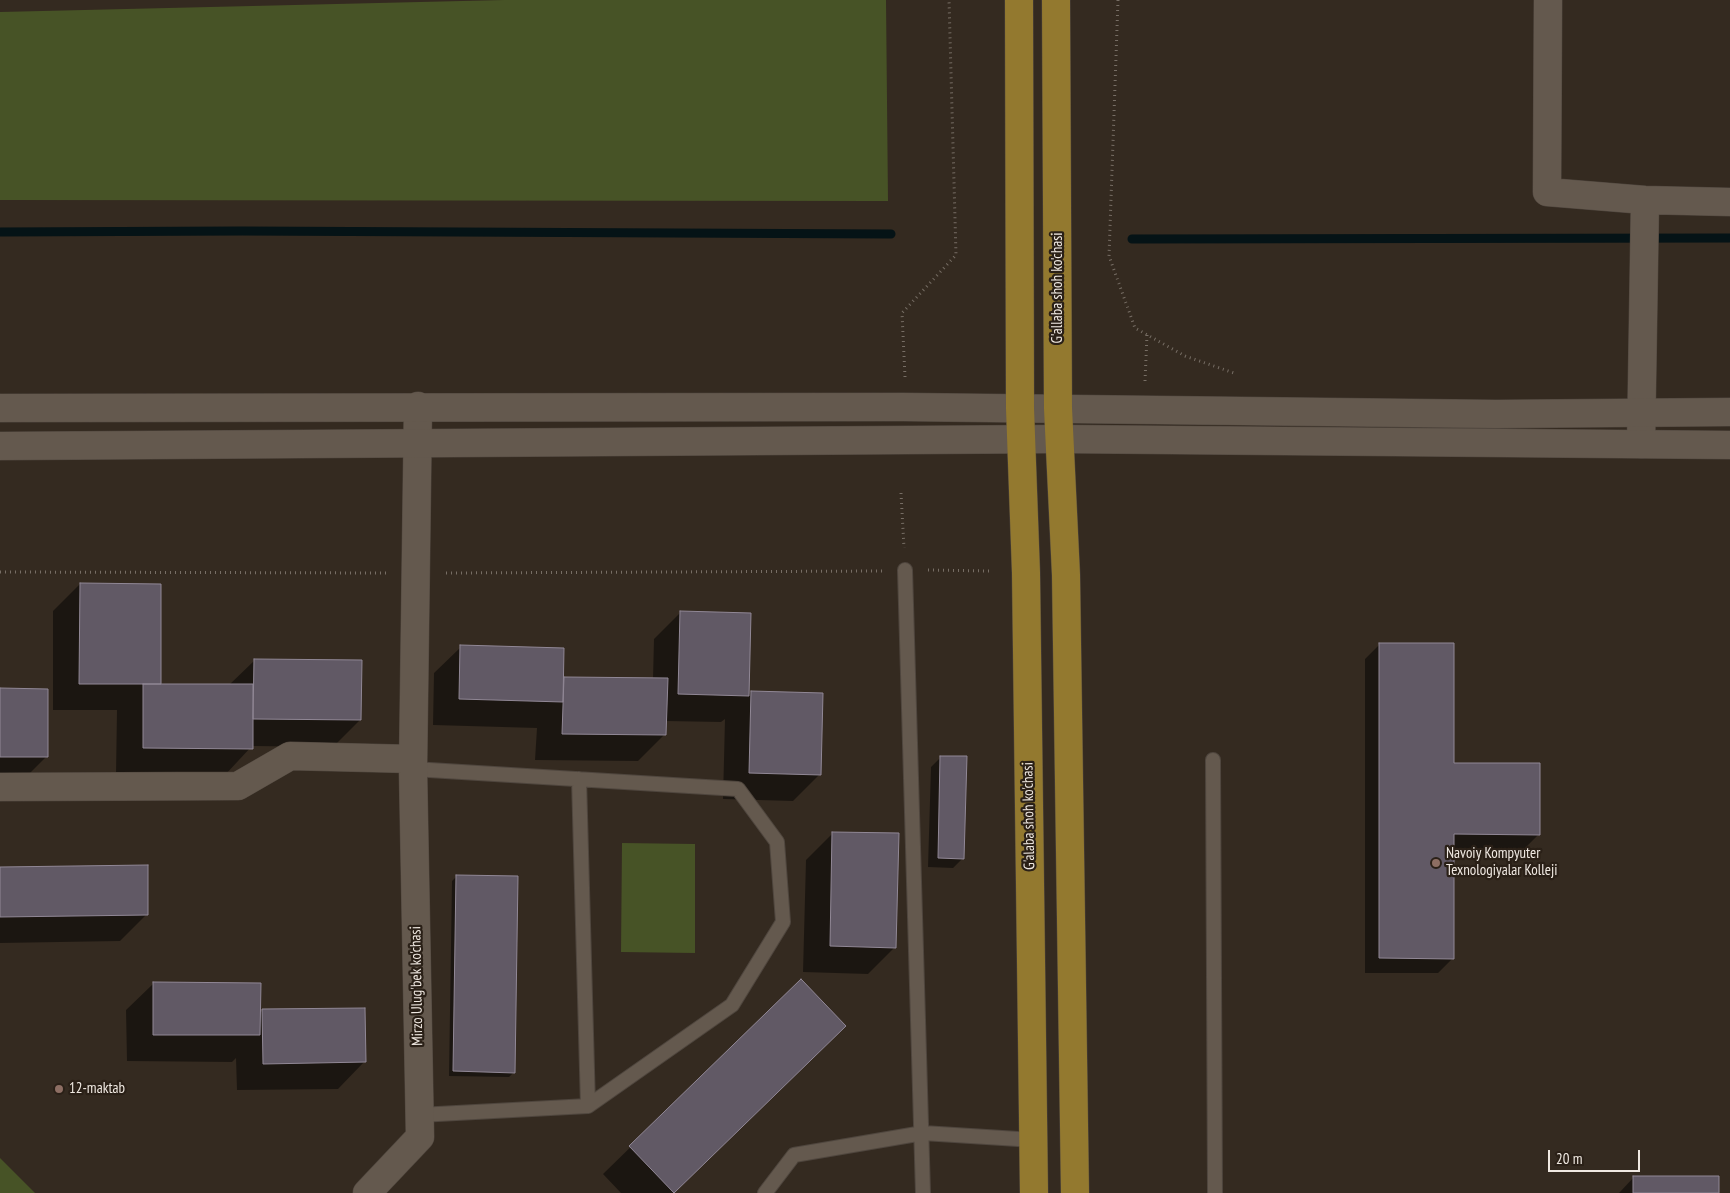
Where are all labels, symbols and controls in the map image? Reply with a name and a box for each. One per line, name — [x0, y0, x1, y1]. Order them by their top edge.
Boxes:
street label: G'allaba shoh ko'chasi — [1049, 232, 1067, 344]
street label: G'alaba shoh ko'chasi — [1019, 762, 1039, 870]
place label: Navoiy Kompyuter Texnologiyalar Kolleji — [1446, 845, 1557, 880]
marker: Navoiy Kompyuter Texnologiyalar Kolleji — [1430, 857, 1442, 869]
street label: Mirzo Ulug'bek ko'chasi — [407, 926, 427, 1046]
place label: 12-maktab — [69, 1080, 125, 1098]
marker: 12-maktab — [53, 1083, 65, 1095]
scale bar — [1550, 1140, 1642, 1172]
text: 20 m — [1556, 1149, 1582, 1168]

